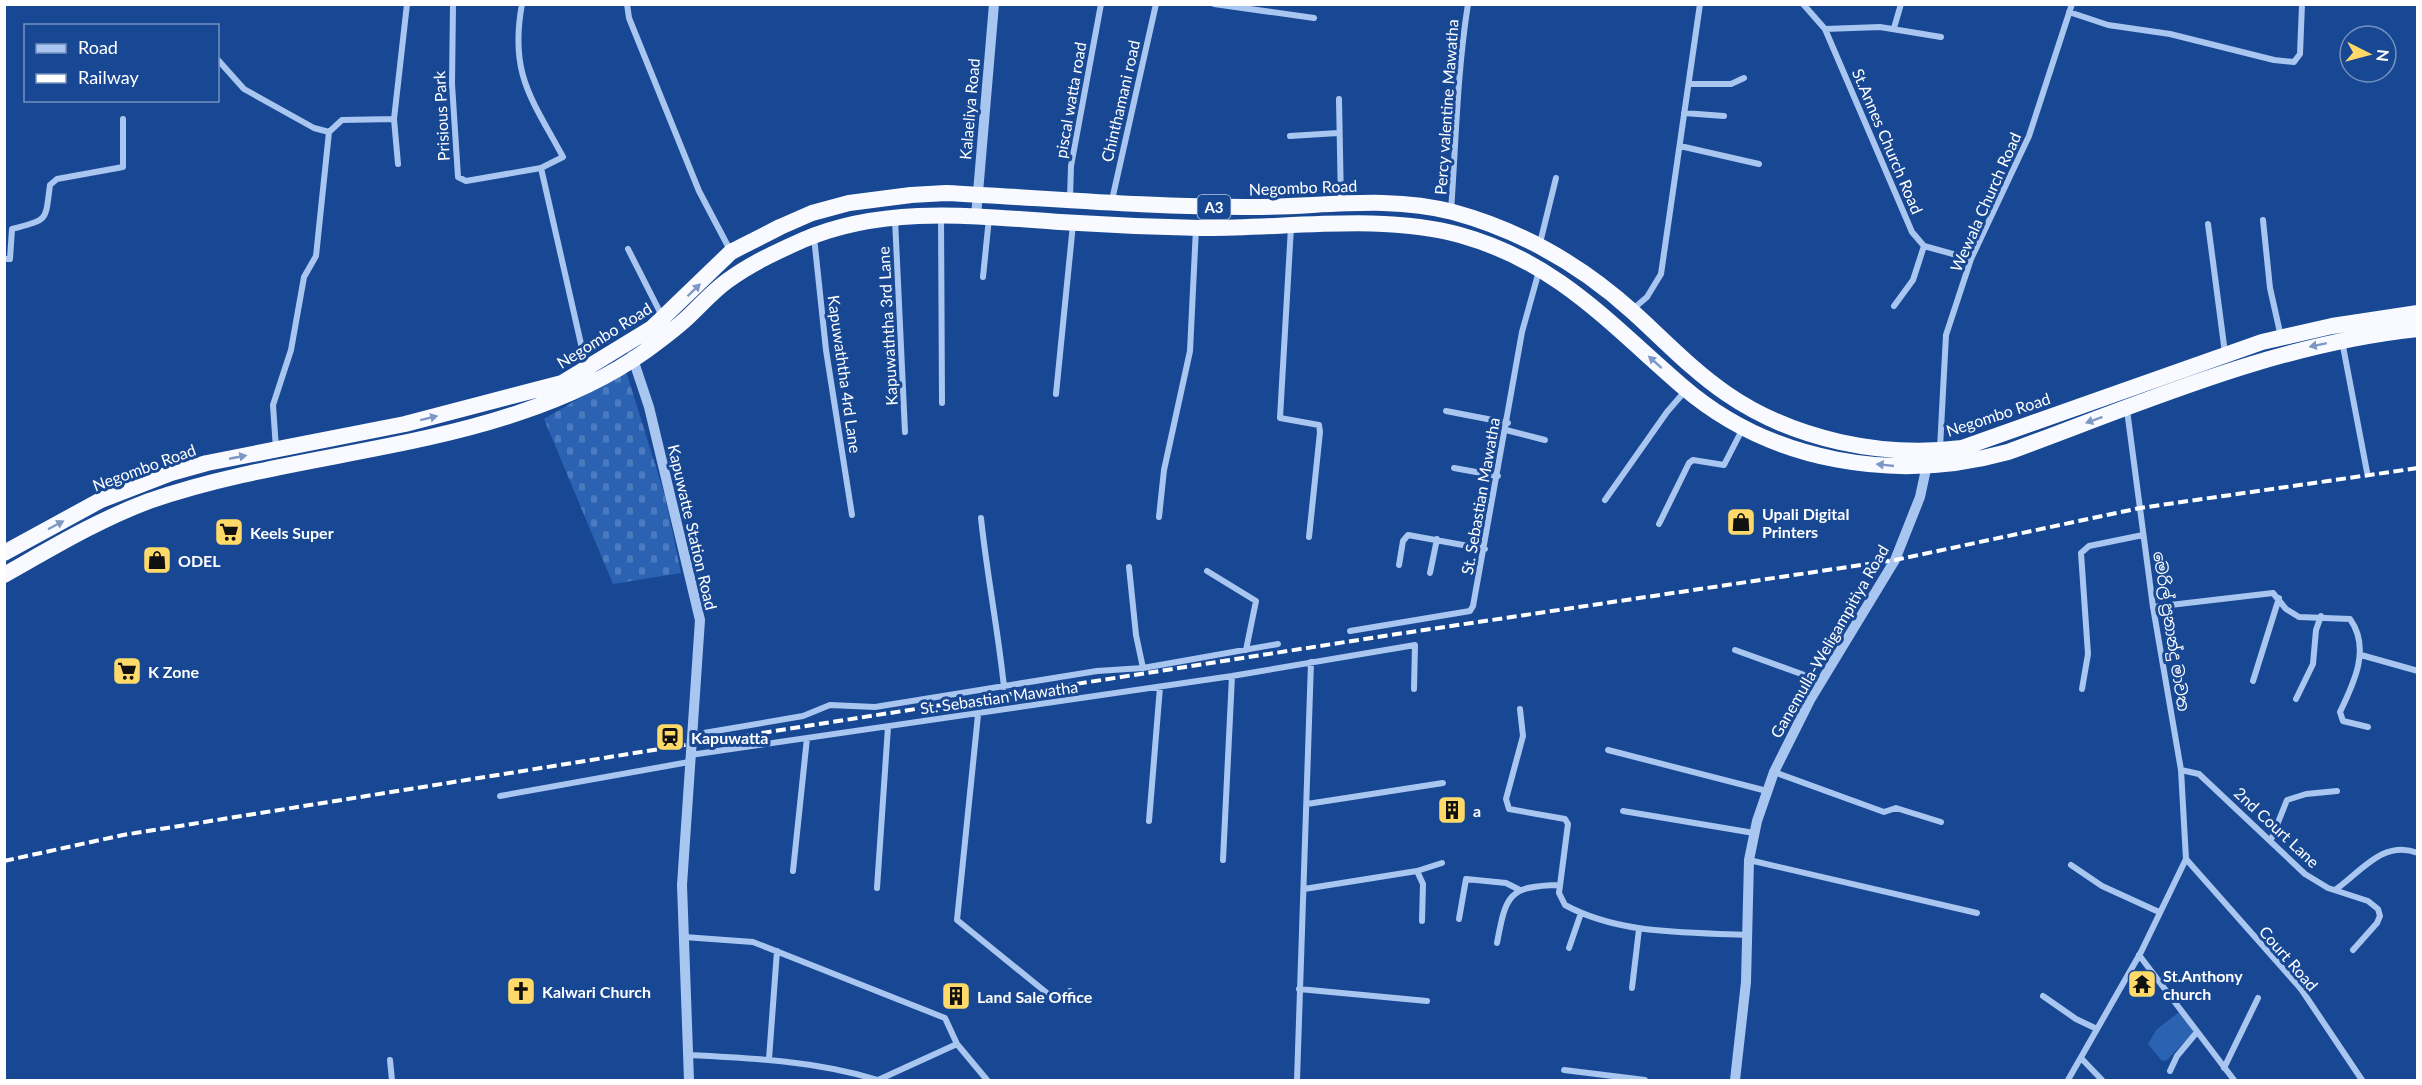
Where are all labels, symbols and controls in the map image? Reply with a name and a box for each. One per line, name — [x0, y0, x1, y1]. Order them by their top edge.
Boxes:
street label: Percy valentine Mawatha — [1430, 18, 1462, 196]
legend — [24, 24, 219, 102]
north arrow — [2338, 24, 2398, 84]
text: Road — [78, 36, 118, 58]
street label: Chinthamani road — [1097, 38, 1143, 164]
street label: piscal watta road — [1050, 40, 1090, 160]
text: N — [2373, 48, 2394, 63]
street label: Kalaeliya Road — [955, 57, 983, 161]
street label: St.Annes Church Road — [1849, 65, 1927, 217]
text: Railway — [78, 66, 139, 88]
street label: Prisious Park — [429, 70, 453, 162]
street label: Wewala Church Road — [1946, 129, 2024, 275]
street label: Negombo Road — [1248, 176, 1358, 198]
road number: A3 — [1198, 195, 1230, 219]
street label: Kapuwaththa 3rd Lane — [873, 246, 901, 406]
one-way arrow — [686, 283, 700, 297]
street label: Kapuwaththa 4rd Lane — [825, 294, 865, 454]
street label: Negombo Road — [553, 298, 655, 372]
one-way arrow — [2309, 341, 2328, 351]
one-way arrow — [1648, 355, 1663, 369]
street label: Negombo Road — [1943, 388, 2053, 440]
one-way arrow — [420, 412, 438, 422]
street label: St. Sebastian Mawatha — [1457, 416, 1503, 576]
one-way arrow — [2085, 416, 2103, 426]
street label: Negombo Road — [90, 440, 198, 494]
street label: Kapuwatte Station Road — [665, 442, 721, 612]
one-way arrow — [229, 453, 248, 462]
one-way arrow — [1876, 460, 1895, 470]
place label: Upali Digital Printers — [1762, 504, 1849, 541]
shop icon: Upali Digital Printers — [1725, 506, 1757, 538]
supermarket icon: Keels Super — [213, 516, 245, 548]
one-way arrow — [48, 520, 65, 530]
place label: Keels Super — [250, 523, 334, 542]
street label: Ganemulla-Weligampitiya Road — [1766, 541, 1892, 741]
shop icon: ODEL — [141, 544, 173, 576]
street label: මෙරිල් ප්‍රනාන්දු මාවත — [2149, 550, 2194, 713]
place label: ODEL — [178, 551, 221, 570]
supermarket icon: K Zone — [111, 655, 143, 687]
place label: K Zone — [148, 662, 199, 681]
street label: St. Sebastian Mawatha — [919, 677, 1079, 717]
station icon: Kapuwatta — [654, 721, 686, 753]
place label: Kapuwatta — [691, 728, 768, 747]
street label: 2nd Court Lane — [2231, 783, 2323, 871]
building icon: a — [1436, 794, 1468, 826]
place label: a — [1473, 801, 1481, 820]
street label: Court Road — [2256, 922, 2322, 994]
place label: St.Anthony church — [2163, 966, 2243, 1003]
temple icon: St.Anthony church — [2126, 968, 2158, 1000]
church icon: Kalwari Church — [505, 975, 537, 1007]
building icon: Land Sale Office — [940, 980, 972, 1012]
place label: Kalwari Church — [542, 982, 651, 1001]
place label: Land Sale Office — [977, 987, 1093, 1006]

